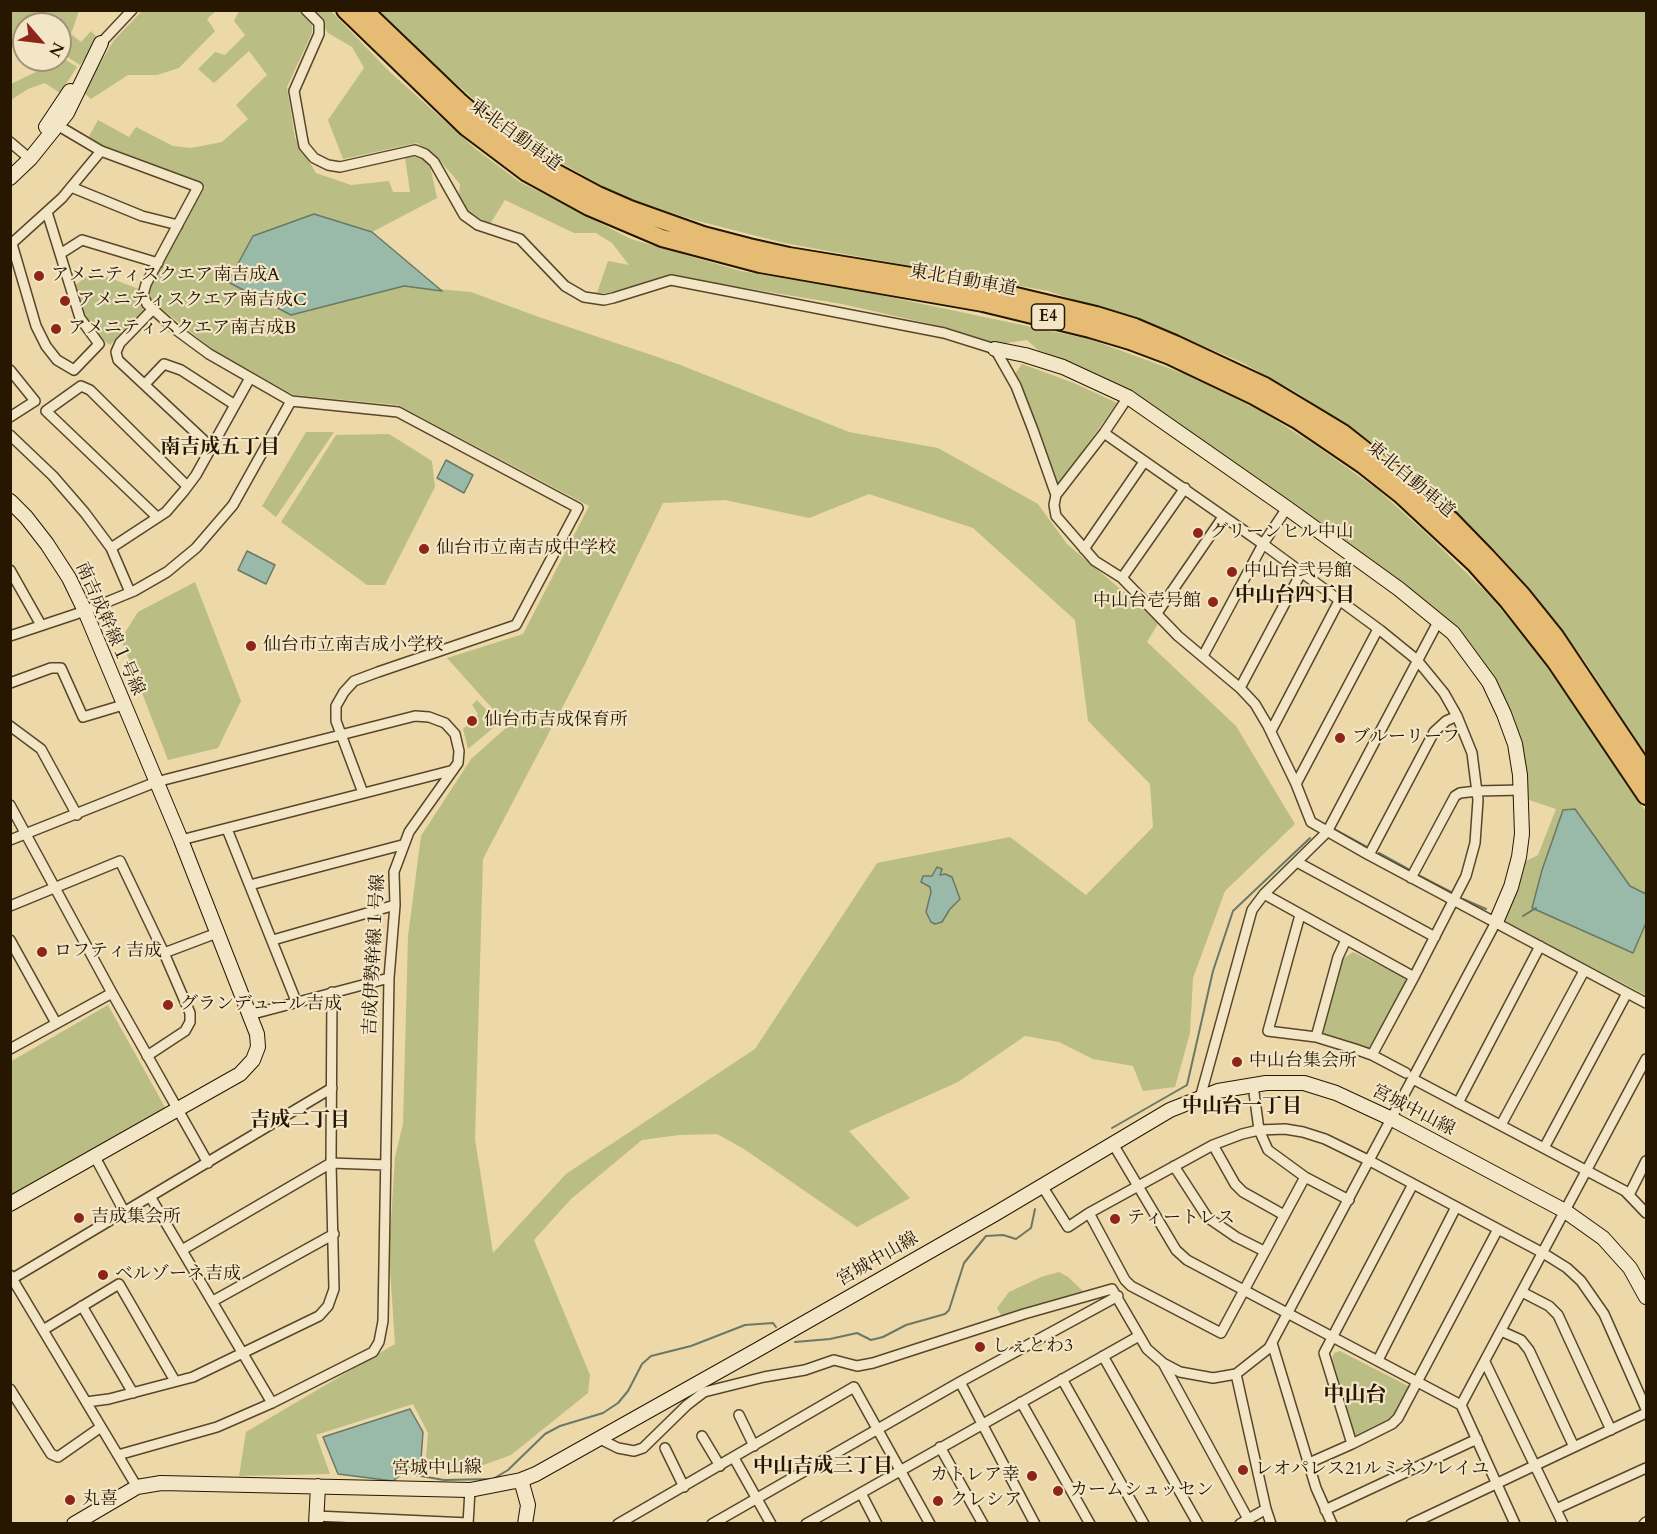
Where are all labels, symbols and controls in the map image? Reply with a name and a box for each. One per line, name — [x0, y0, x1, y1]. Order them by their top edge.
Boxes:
north arrow — [12, 12, 72, 72]
text: N — [43, 38, 69, 61]
street label: 東北自動車道 — [465, 96, 565, 176]
street label: 東北自動車道 — [908, 261, 1018, 301]
place label: アメニティスクエア南吉成A — [51, 265, 280, 287]
marker: アメニティスクエア南吉成A — [32, 269, 46, 283]
place label: アメニティスクエア南吉成C — [77, 290, 307, 312]
marker: アメニティスクエア南吉成C — [58, 294, 72, 308]
road number: E4 — [1032, 304, 1064, 330]
place label: アメニティスクエア南吉成B — [68, 318, 296, 340]
marker: アメニティスクエア南吉成B — [49, 322, 63, 336]
district label: 南吉成五丁目 — [160, 436, 280, 460]
street label: 東北自動車道 — [1362, 437, 1458, 523]
place label: グリーンヒル中山 — [1210, 522, 1354, 544]
marker: グリーンヒル中山 — [1191, 526, 1205, 540]
place label: 仙台市立南吉成中学校 — [436, 538, 616, 560]
marker: 仙台市立南吉成中学校 — [417, 542, 431, 556]
street label: 南吉成幹線１号線 — [70, 559, 148, 699]
place label: 中山台弐号館 — [1244, 561, 1352, 583]
marker: 中山台弐号館 — [1225, 565, 1239, 579]
district label: 中山台四丁目 — [1235, 584, 1355, 608]
place label: 中山台壱号館 — [1093, 591, 1201, 613]
marker: 中山台壱号館 — [1206, 595, 1220, 609]
place label: 仙台市立南吉成小学校 — [263, 635, 443, 657]
marker: 仙台市立南吉成小学校 — [244, 639, 258, 653]
place label: 仙台市吉成保育所 — [484, 710, 628, 732]
marker: 仙台市吉成保育所 — [465, 714, 479, 728]
place label: ブルーリーフ — [1352, 727, 1460, 749]
marker: ブルーリーフ — [1333, 731, 1347, 745]
street label: 吉成伊勢幹線１号線 — [360, 874, 390, 1036]
place label: ロフティ吉成 — [54, 941, 162, 963]
marker: ロフティ吉成 — [35, 945, 49, 959]
place label: グランデュール吉成 — [180, 994, 342, 1016]
marker: グランデュール吉成 — [161, 998, 175, 1012]
place label: 中山台集会所 — [1249, 1051, 1357, 1073]
marker: 中山台集会所 — [1230, 1055, 1244, 1069]
street label: 宮城中山線 — [1368, 1081, 1458, 1141]
district label: 中山台一丁目 — [1182, 1095, 1302, 1119]
district label: 吉成二丁目 — [250, 1109, 350, 1133]
place label: 吉成集会所 — [91, 1207, 181, 1229]
place label: ティートレス — [1127, 1208, 1235, 1230]
marker: 吉成集会所 — [72, 1211, 86, 1225]
marker: ティートレス — [1108, 1212, 1122, 1226]
street label: 宮城中山線 — [834, 1228, 922, 1292]
place label: ベルゾーネ吉成 — [115, 1264, 241, 1286]
marker: ベルゾーネ吉成 — [96, 1268, 110, 1282]
place label: しぇとわ3 — [992, 1336, 1073, 1358]
marker: しぇとわ3 — [973, 1340, 987, 1354]
district label: 中山台 — [1324, 1383, 1386, 1409]
district label: 中山吉成三丁目 — [753, 1455, 893, 1479]
street label: 宮城中山線 — [392, 1457, 482, 1481]
place label: レオパレス21ルミネソレイユ — [1255, 1459, 1489, 1481]
marker: レオパレス21ルミネソレイユ — [1236, 1463, 1250, 1477]
place label: カトレア幸 — [930, 1465, 1020, 1487]
marker: カトレア幸 — [1025, 1469, 1039, 1483]
place label: カームシュッセン — [1070, 1480, 1214, 1502]
marker: カームシュッセン — [1051, 1484, 1065, 1498]
place label: 丸喜 — [82, 1489, 118, 1511]
place label: クレシア — [950, 1490, 1022, 1512]
marker: 丸喜 — [63, 1493, 77, 1507]
marker: クレシア — [931, 1494, 945, 1508]

